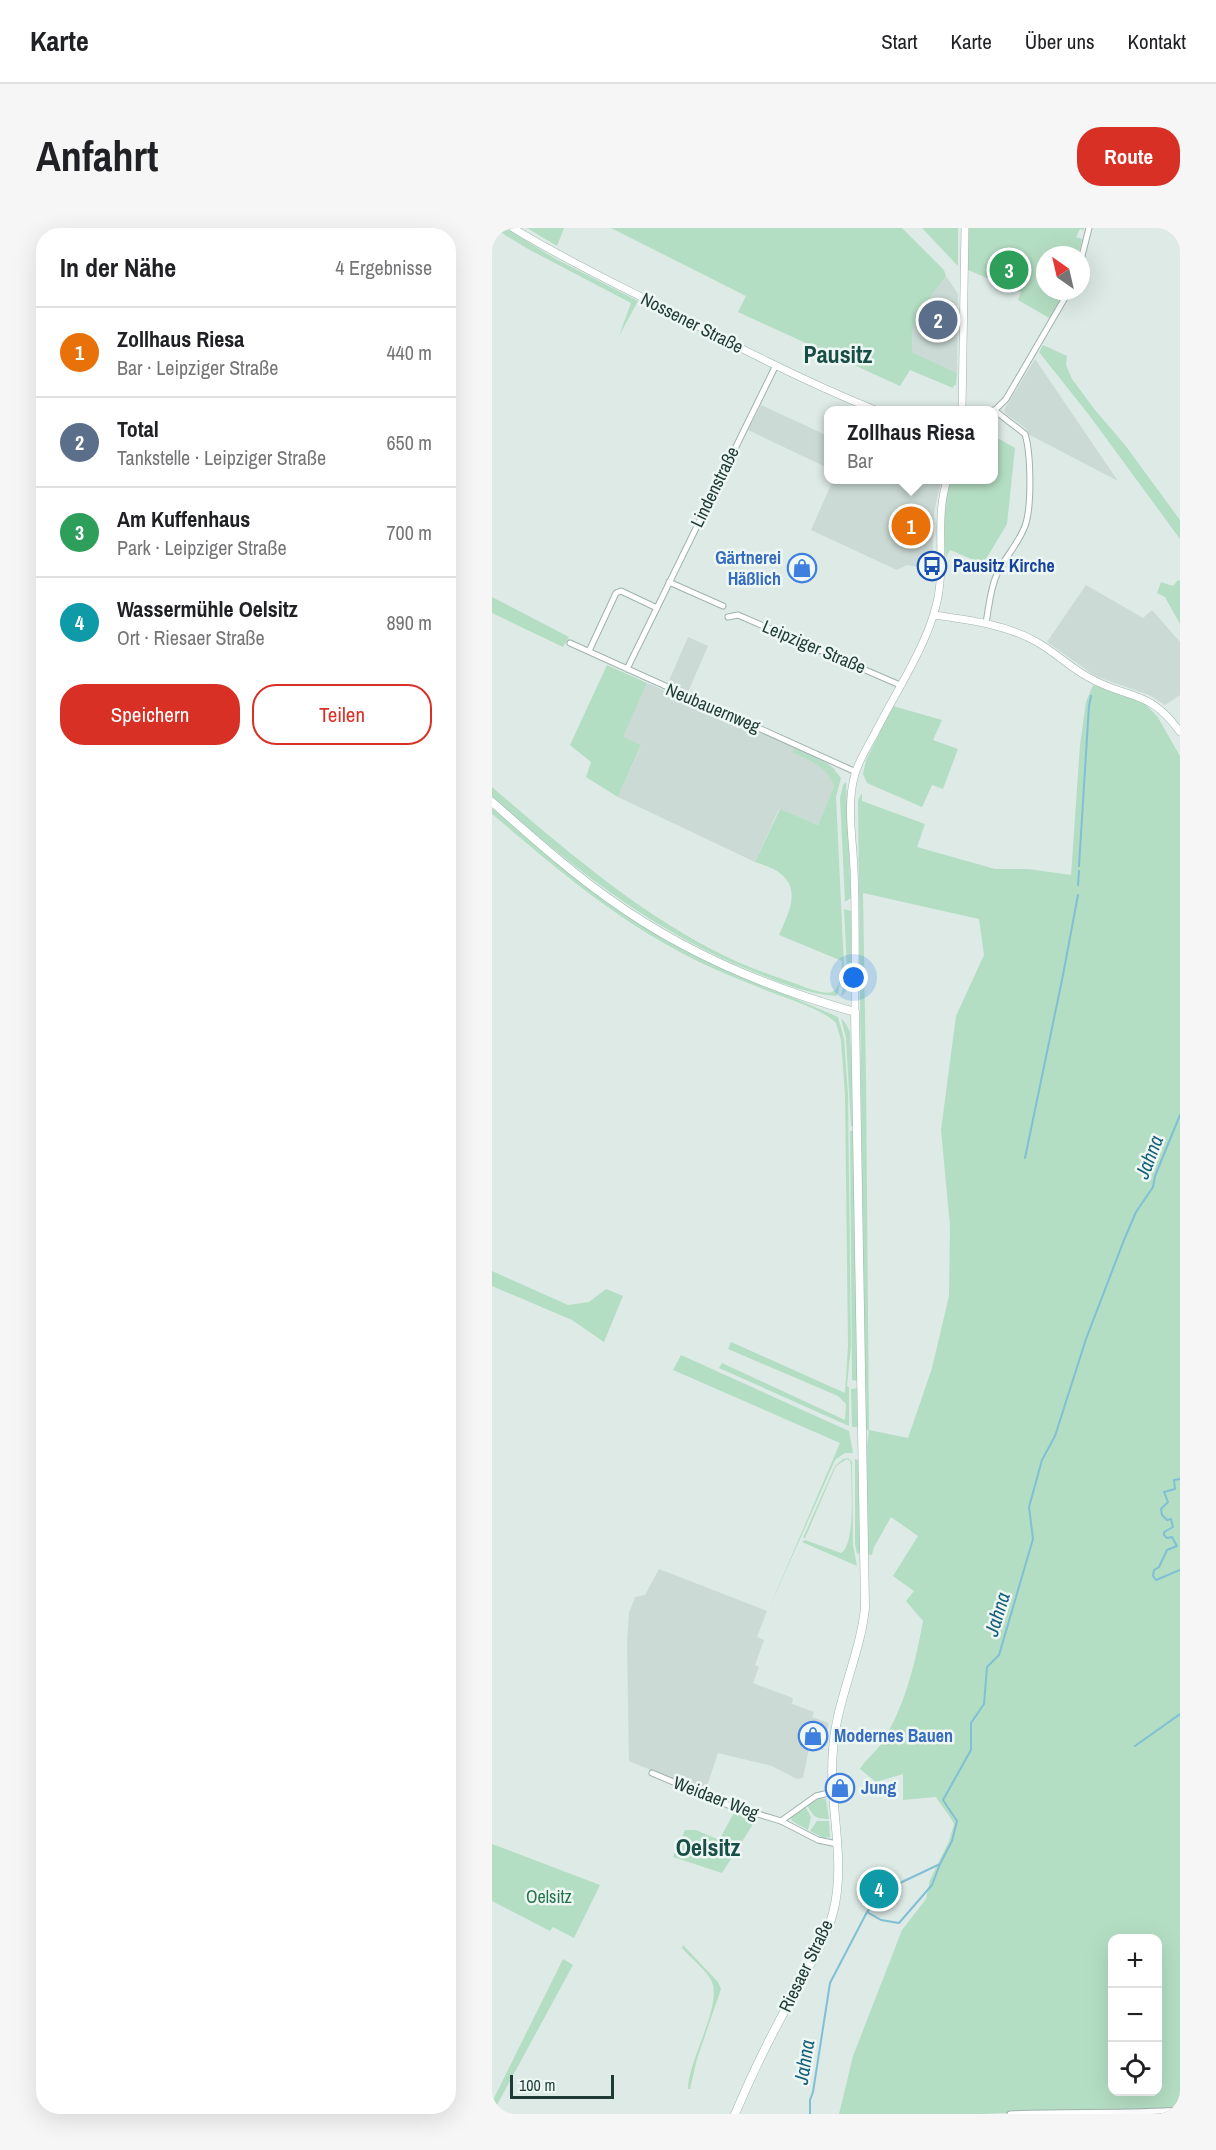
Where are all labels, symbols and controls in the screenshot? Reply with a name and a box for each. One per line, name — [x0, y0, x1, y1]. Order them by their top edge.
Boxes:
text: Karte — [30, 22, 89, 60]
text: Start — [881, 27, 918, 56]
text: Karte — [951, 27, 992, 56]
text: Über uns — [1025, 27, 1095, 56]
text: Kontakt — [1128, 27, 1186, 56]
button: Route — [1077, 127, 1180, 186]
text: Anfahrt — [36, 128, 158, 184]
north arrow — [1036, 246, 1090, 300]
pin: 3 — [990, 248, 1028, 292]
text: In der Nähe — [60, 250, 176, 285]
text: 4 Ergebnisse — [335, 254, 432, 281]
street label: Nossener Straße — [637, 286, 748, 359]
pin: 2 — [918, 298, 958, 343]
text: Zollhaus Riesa — [117, 324, 244, 354]
district label: Pausitz — [804, 338, 873, 370]
text: 1 — [75, 339, 84, 366]
text: 440 m — [386, 339, 432, 366]
text: Bar · Leipziger Straße — [117, 354, 278, 381]
popup — [824, 406, 998, 484]
text: Total — [117, 414, 159, 444]
text: Zollhaus Riesa — [847, 417, 975, 447]
text: 2 — [75, 429, 84, 456]
text: 650 m — [386, 429, 432, 456]
street label: Lindenstraße — [684, 442, 745, 531]
text: Tankstelle · Leipziger Straße — [117, 444, 326, 471]
text: Bar — [847, 447, 873, 474]
text: Am Kuffenhaus — [117, 504, 250, 534]
pin: 1 — [892, 504, 930, 548]
text: 3 — [75, 519, 84, 546]
text: 700 m — [386, 519, 432, 546]
text: Park · Leipziger Straße — [117, 534, 287, 561]
place label: Gärtnerei Häßlich — [715, 545, 781, 591]
bus stop icon: Pausitz Kirche — [916, 550, 948, 582]
shop icon: Gärtnerei Häßlich — [786, 552, 818, 584]
place label: Pausitz Kirche — [953, 553, 1055, 578]
text: Wassermühle Oelsitz — [117, 594, 298, 624]
text: 4 — [75, 609, 84, 636]
text: 890 m — [386, 609, 432, 636]
street label: Leipziger Straße — [759, 614, 870, 680]
text: Ort · Riesaer Straße — [117, 624, 265, 651]
street label: Neubauernweg — [662, 676, 765, 739]
button: Speichern — [60, 684, 240, 745]
button: Teilen — [252, 684, 432, 745]
your location — [839, 963, 868, 992]
water label: Jahna — [1128, 1131, 1169, 1183]
water label: Jahna — [977, 1589, 1016, 1640]
shop icon: Modernes Bauen — [797, 1720, 829, 1752]
place label: Modernes Bauen — [834, 1723, 953, 1748]
street label: Weidaer Weg — [670, 1770, 763, 1826]
shop icon: Jung — [824, 1772, 856, 1804]
place label: Jung — [861, 1775, 896, 1800]
district label: Oelsitz — [676, 1831, 740, 1863]
pin: 4 — [860, 1866, 898, 1912]
park label: Oelsitz — [526, 1884, 572, 1909]
street label: Riesaer Straße — [772, 1915, 839, 2016]
map controls — [1108, 1934, 1162, 2096]
button: + — [1108, 1934, 1162, 1988]
button: − — [1108, 1988, 1162, 2042]
water label: Jahna — [787, 2038, 820, 2087]
button: locate — [1108, 2042, 1162, 2096]
scale bar — [510, 2072, 614, 2100]
text: 100 m — [519, 2074, 555, 2096]

